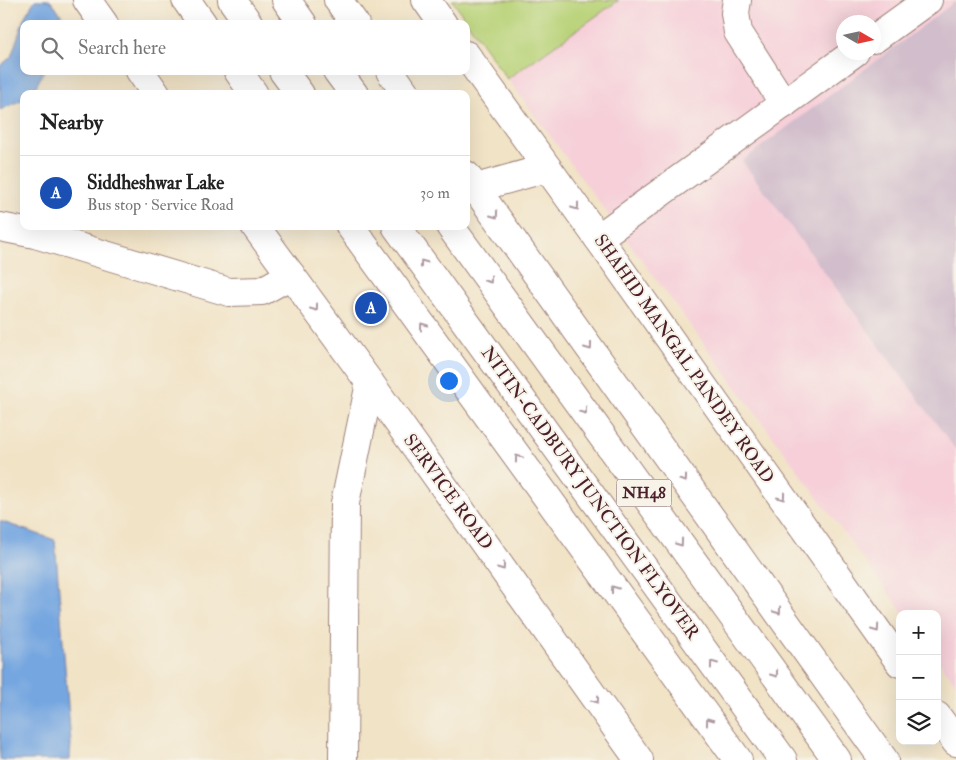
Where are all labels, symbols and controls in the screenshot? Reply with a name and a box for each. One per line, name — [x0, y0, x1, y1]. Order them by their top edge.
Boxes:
north arrow — [836, 15, 881, 60]
search box — [20, 20, 470, 75]
icon: search — [38, 34, 66, 62]
text: Search here — [78, 36, 166, 60]
text: Nearby — [40, 109, 103, 136]
text: Siddheshwar Lake — [87, 171, 224, 195]
text: A — [51, 183, 61, 203]
text: 30 m — [420, 183, 450, 203]
text: Bus stop · Service Road — [87, 195, 234, 215]
one-way arrow — [570, 202, 579, 211]
one-way arrow — [489, 209, 498, 219]
street label: SHAHID MANGAL PANDEY ROAD — [589, 230, 779, 488]
one-way arrow — [420, 259, 429, 269]
one-way arrow — [483, 274, 492, 284]
pin: A — [355, 289, 387, 327]
one-way arrow — [309, 302, 317, 311]
one-way arrow — [420, 322, 429, 332]
one-way arrow — [583, 341, 592, 351]
street label: NITIN-CADBURY JUNCTION FLYOVER — [476, 342, 705, 645]
your location — [436, 368, 462, 394]
one-way arrow — [578, 405, 587, 415]
street label: SERVICE ROAD — [398, 430, 498, 554]
one-way arrow — [515, 454, 525, 463]
one-way arrow — [678, 473, 687, 483]
road number: NH48 — [616, 479, 672, 506]
one-way arrow — [776, 491, 784, 500]
one-way arrow — [674, 537, 683, 547]
one-way arrow — [495, 562, 505, 571]
one-way arrow — [611, 585, 620, 595]
one-way arrow — [772, 606, 781, 615]
map controls — [896, 610, 941, 745]
button: + — [896, 610, 941, 655]
one-way arrow — [870, 623, 879, 633]
button: − — [896, 655, 941, 700]
one-way arrow — [711, 661, 719, 670]
one-way arrow — [769, 668, 778, 678]
one-way arrow — [590, 694, 599, 704]
button: layers — [896, 700, 941, 745]
one-way arrow — [706, 717, 715, 726]

